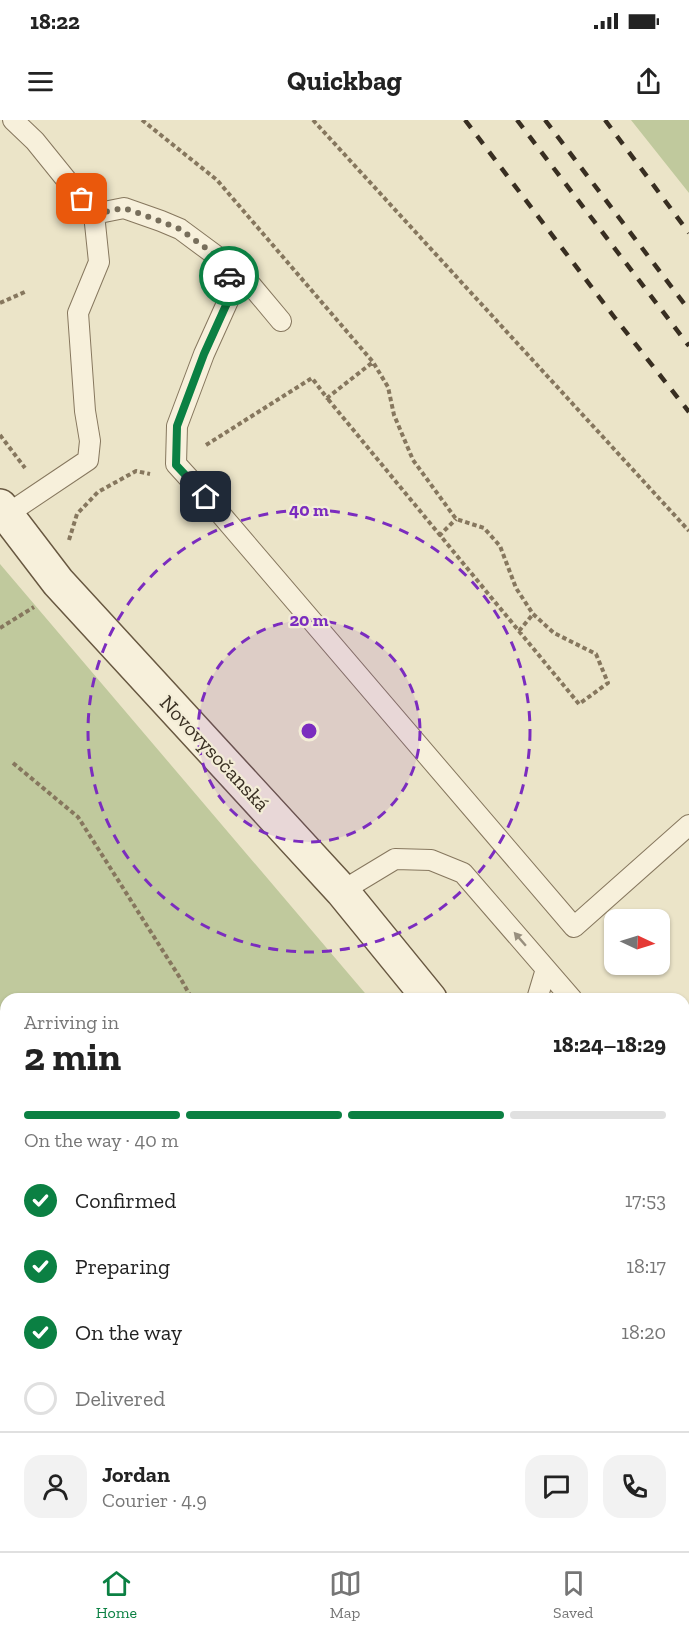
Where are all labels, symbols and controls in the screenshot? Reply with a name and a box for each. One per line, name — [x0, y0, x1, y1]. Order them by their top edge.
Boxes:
text: 18:22 — [30, 8, 80, 35]
icon: menu — [24, 65, 57, 98]
text: Quickbag — [287, 65, 402, 97]
icon: share — [632, 65, 665, 98]
pin — [56, 173, 107, 224]
icon: bag — [65, 182, 98, 215]
courier — [199, 246, 259, 306]
icon: car — [213, 260, 246, 293]
pin — [180, 471, 231, 522]
icon: home — [189, 480, 222, 513]
text: 40 m — [289, 499, 329, 521]
text: 20 m — [289, 609, 329, 631]
street label: Novovysočanská — [155, 690, 275, 816]
centre of rings — [299, 721, 319, 741]
north arrow — [604, 909, 670, 975]
map controls — [604, 909, 670, 975]
one-way arrow — [513, 931, 526, 947]
text: Arriving in — [24, 1010, 119, 1034]
text: 18:24–18:29 — [553, 1031, 666, 1058]
text: 2 min — [24, 1033, 121, 1080]
text: On the way · 40 m — [24, 1128, 179, 1152]
icon: check — [24, 1184, 57, 1217]
text: Confirmed — [75, 1187, 176, 1214]
text: 17:53 — [625, 1188, 666, 1212]
icon: check — [24, 1250, 57, 1283]
text: Preparing — [75, 1253, 170, 1280]
text: 18:17 — [626, 1254, 666, 1278]
icon: check — [24, 1316, 57, 1349]
text: On the way — [75, 1319, 182, 1346]
text: 18:20 — [621, 1320, 666, 1344]
text: Delivered — [75, 1385, 165, 1412]
button: person — [24, 1455, 87, 1518]
button: chat — [525, 1455, 588, 1518]
button: phone — [603, 1455, 666, 1518]
text: Jordan — [102, 1461, 170, 1488]
text: Courier · 4.9 — [102, 1488, 207, 1512]
tab: Home — [96, 1567, 137, 1622]
tab: Map — [329, 1567, 362, 1622]
tab: Saved — [553, 1567, 593, 1622]

